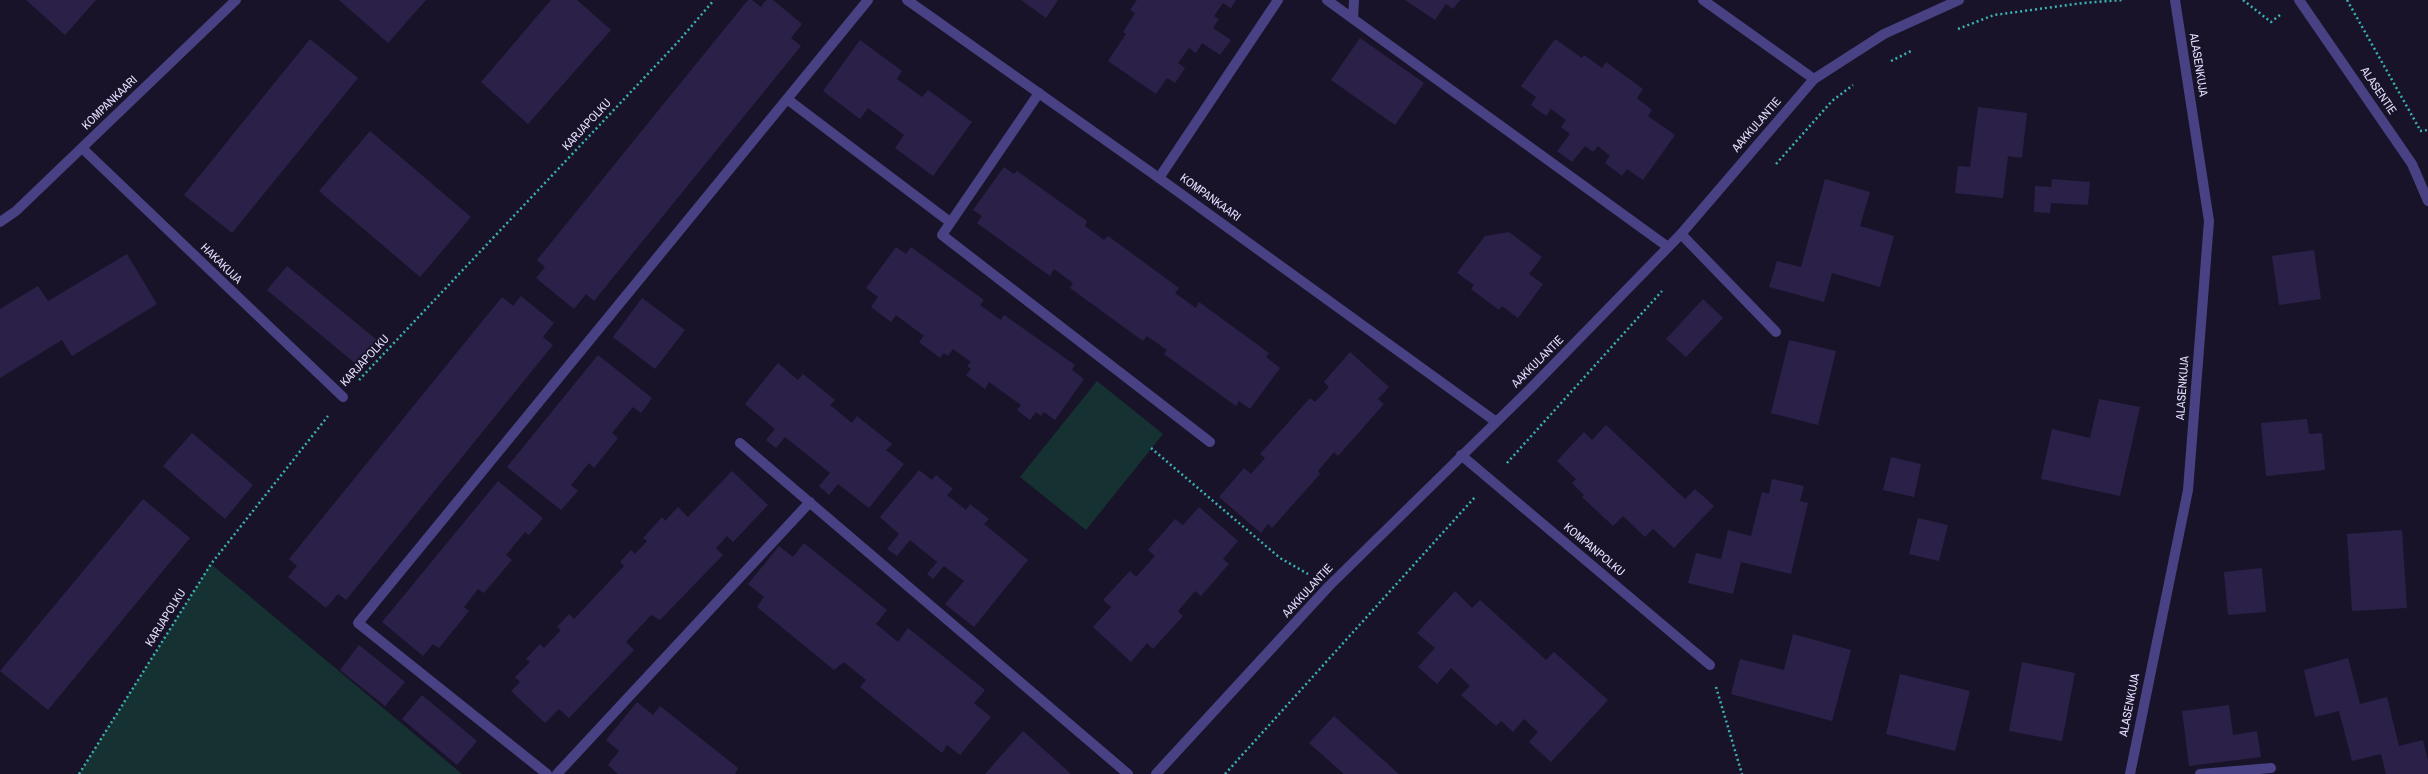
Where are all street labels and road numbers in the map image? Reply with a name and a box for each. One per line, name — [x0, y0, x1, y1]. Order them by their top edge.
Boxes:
street label: ALASENKUJA — [2186, 32, 2210, 98]
street label: ALASENTIE — [2357, 65, 2399, 117]
street label: KOMPANKAARI — [79, 73, 141, 133]
street label: AAKKULANTIE — [1729, 95, 1785, 155]
street label: KARJAPOLKU — [560, 96, 614, 154]
street label: KOMPANKAARI — [1177, 171, 1243, 225]
street label: HAKAKUJA — [197, 241, 245, 287]
street label: KARJAPOLKU — [338, 332, 392, 390]
street label: AAKKULANTIE — [1509, 333, 1567, 391]
street label: ALASENKUJA — [2174, 356, 2192, 420]
street label: KOMPANPOLKU — [1561, 520, 1627, 580]
street label: AAKKULANTIE — [1280, 561, 1336, 621]
street label: KARJAPOLKU — [143, 587, 189, 649]
street label: ALASENKUJA — [2117, 672, 2143, 738]

